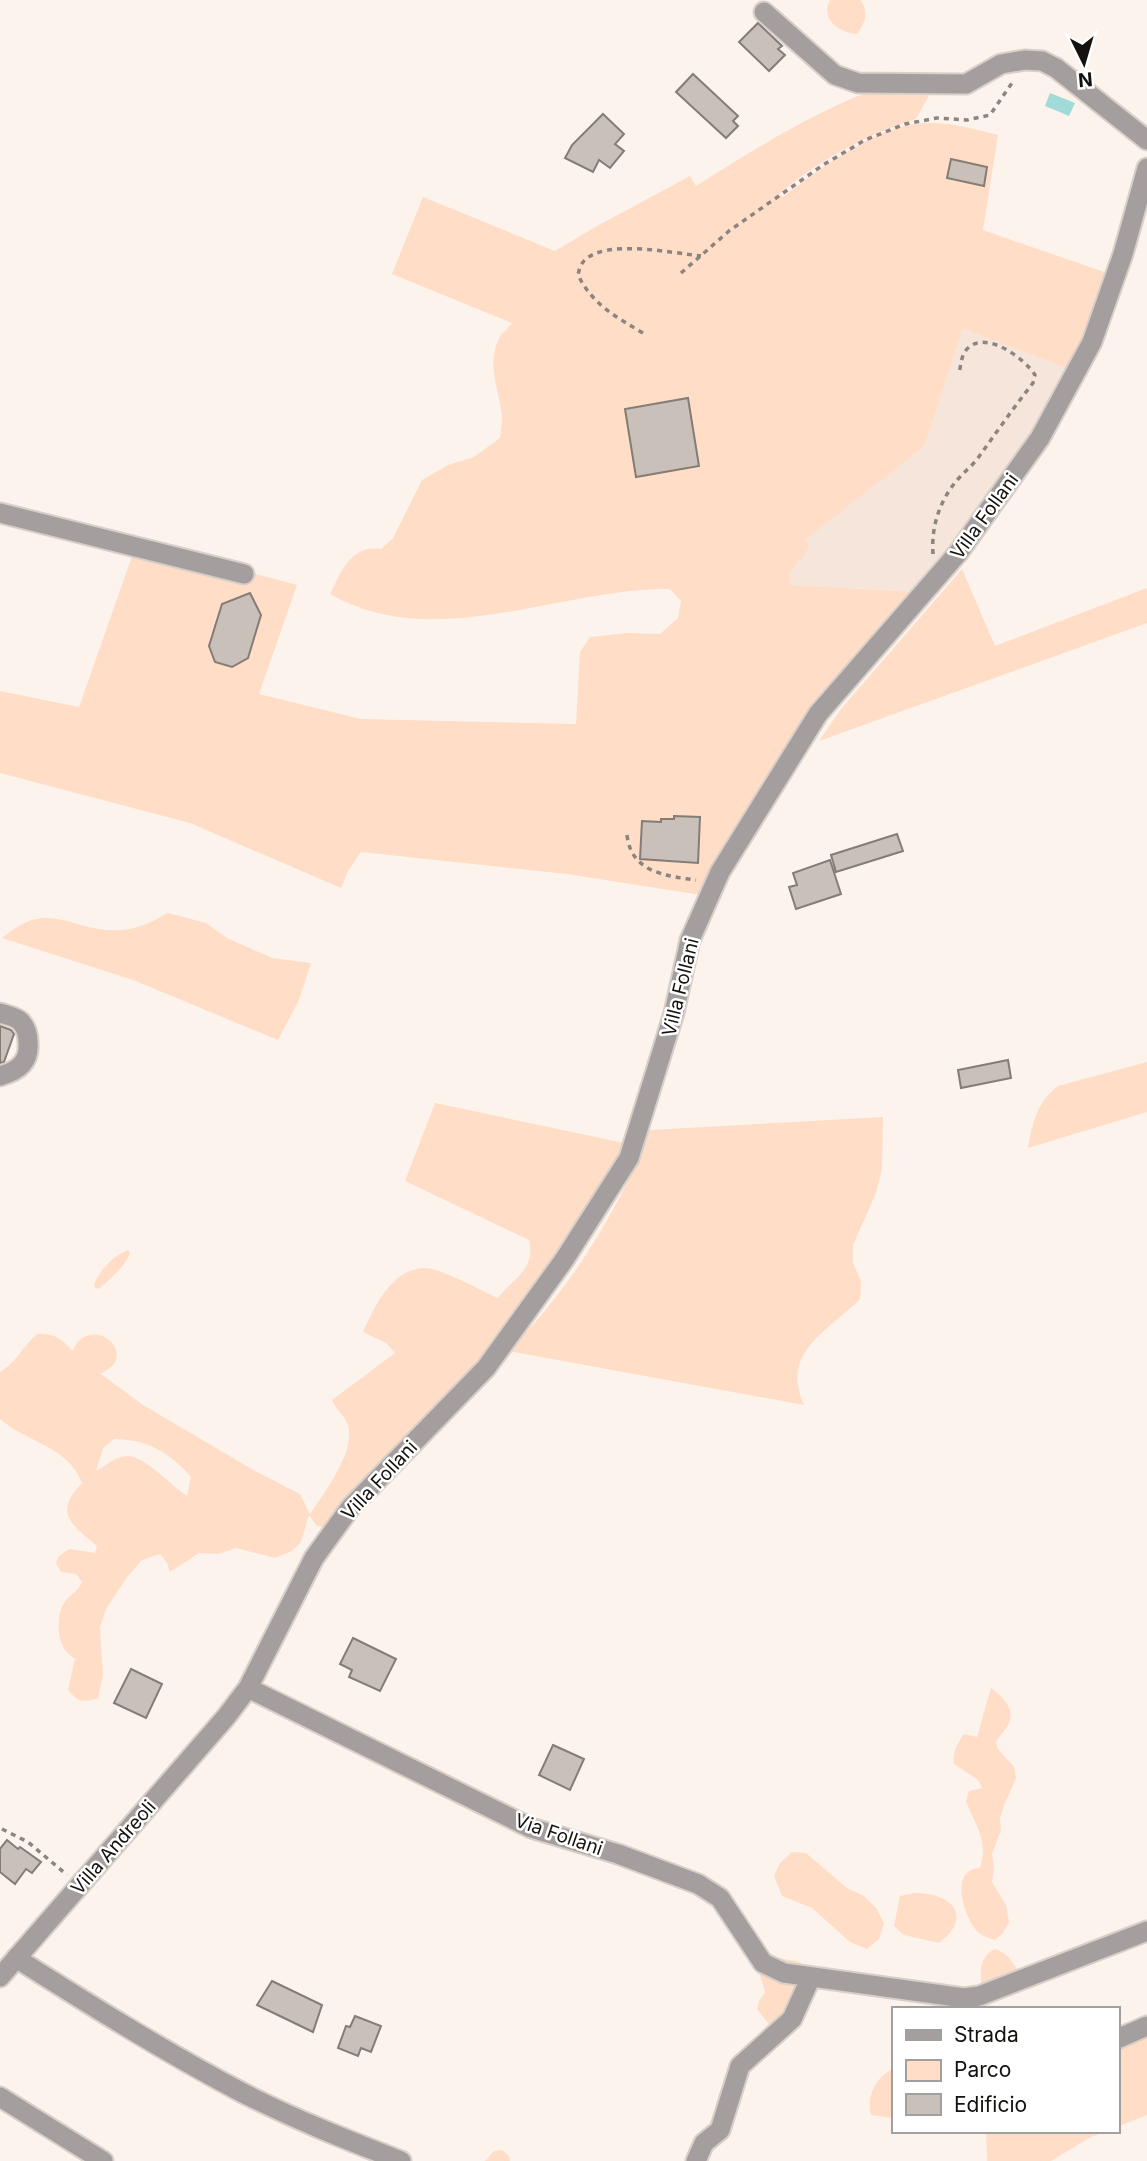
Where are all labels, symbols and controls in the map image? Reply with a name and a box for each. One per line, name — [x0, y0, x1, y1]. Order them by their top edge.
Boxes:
north arrow — [1049, 28, 1119, 98]
text: N — [1077, 67, 1094, 92]
street label: Villa Follani — [946, 469, 1023, 564]
street label: Villa Follani — [657, 936, 704, 1039]
street label: Villa Follani — [337, 1436, 422, 1525]
street label: Villa Andreoli — [66, 1795, 161, 1899]
street label: Via Follani — [512, 1809, 606, 1860]
legend — [892, 2007, 1119, 2133]
text: Strada — [954, 2022, 1019, 2047]
text: Parco — [954, 2057, 1011, 2082]
text: Edificio — [954, 2092, 1027, 2117]

